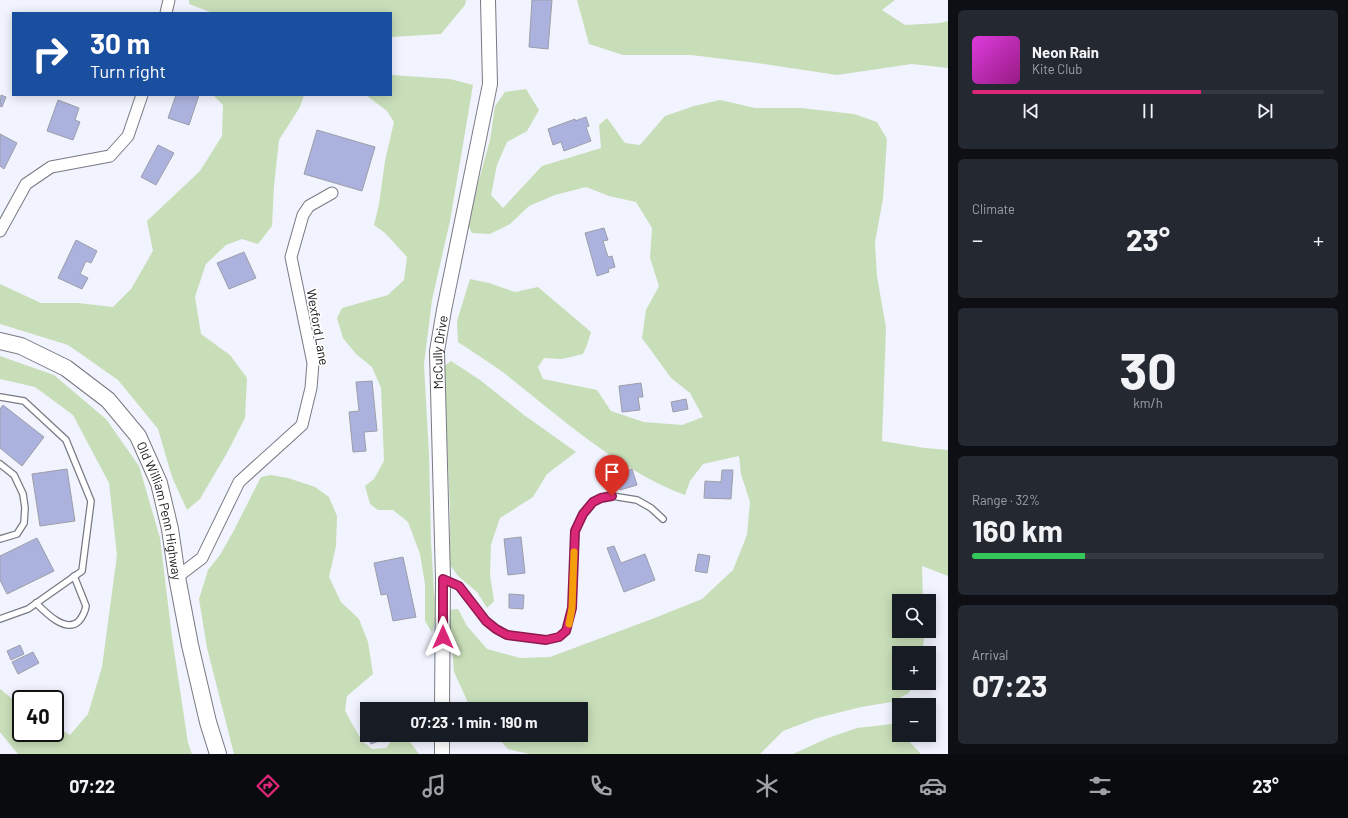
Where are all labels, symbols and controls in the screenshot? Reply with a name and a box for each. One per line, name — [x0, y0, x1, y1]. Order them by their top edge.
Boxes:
text: 30 m — [90, 26, 150, 60]
icon: right — [24, 28, 76, 80]
text: Neon Rain — [1032, 43, 1099, 61]
text: Turn right — [90, 60, 166, 82]
text: Kite Club — [1032, 61, 1082, 77]
icon: previous — [1020, 100, 1042, 122]
icon: pause — [1137, 100, 1159, 122]
icon: next — [1254, 100, 1276, 122]
text: Climate — [972, 201, 1015, 217]
text: 23° — [1126, 221, 1170, 257]
text: − — [972, 226, 983, 252]
text: + — [1313, 226, 1324, 252]
street label: Wexford Lane — [303, 288, 333, 366]
street label: McCully Drive — [429, 314, 451, 390]
text: 30 — [1119, 338, 1177, 400]
text: km/h — [1133, 395, 1163, 411]
street label: Old William Penn Highway — [134, 439, 185, 582]
pin — [595, 455, 629, 496]
icon: arrive — [601, 461, 623, 483]
text: Range · 32% — [972, 492, 1040, 508]
text: 160 km — [972, 512, 1063, 548]
map controls — [892, 594, 936, 742]
button: search — [892, 594, 936, 638]
position arrow — [422, 616, 464, 658]
button: + — [892, 646, 936, 690]
text: Arrival — [972, 647, 1008, 663]
text: 07:23 — [972, 667, 1047, 703]
speed limit sign: 40 — [12, 690, 64, 742]
button: − — [892, 698, 936, 742]
text: 07:23 · 1 min · 190 m — [410, 713, 538, 731]
icon: directions — [254, 772, 282, 800]
icon: music — [420, 772, 448, 800]
icon: phone — [587, 772, 615, 800]
icon: climate — [753, 772, 781, 800]
icon: car — [919, 772, 947, 800]
icon: filters — [1086, 772, 1114, 800]
text: 07:22 — [69, 775, 115, 797]
text: 23° — [1252, 775, 1279, 797]

